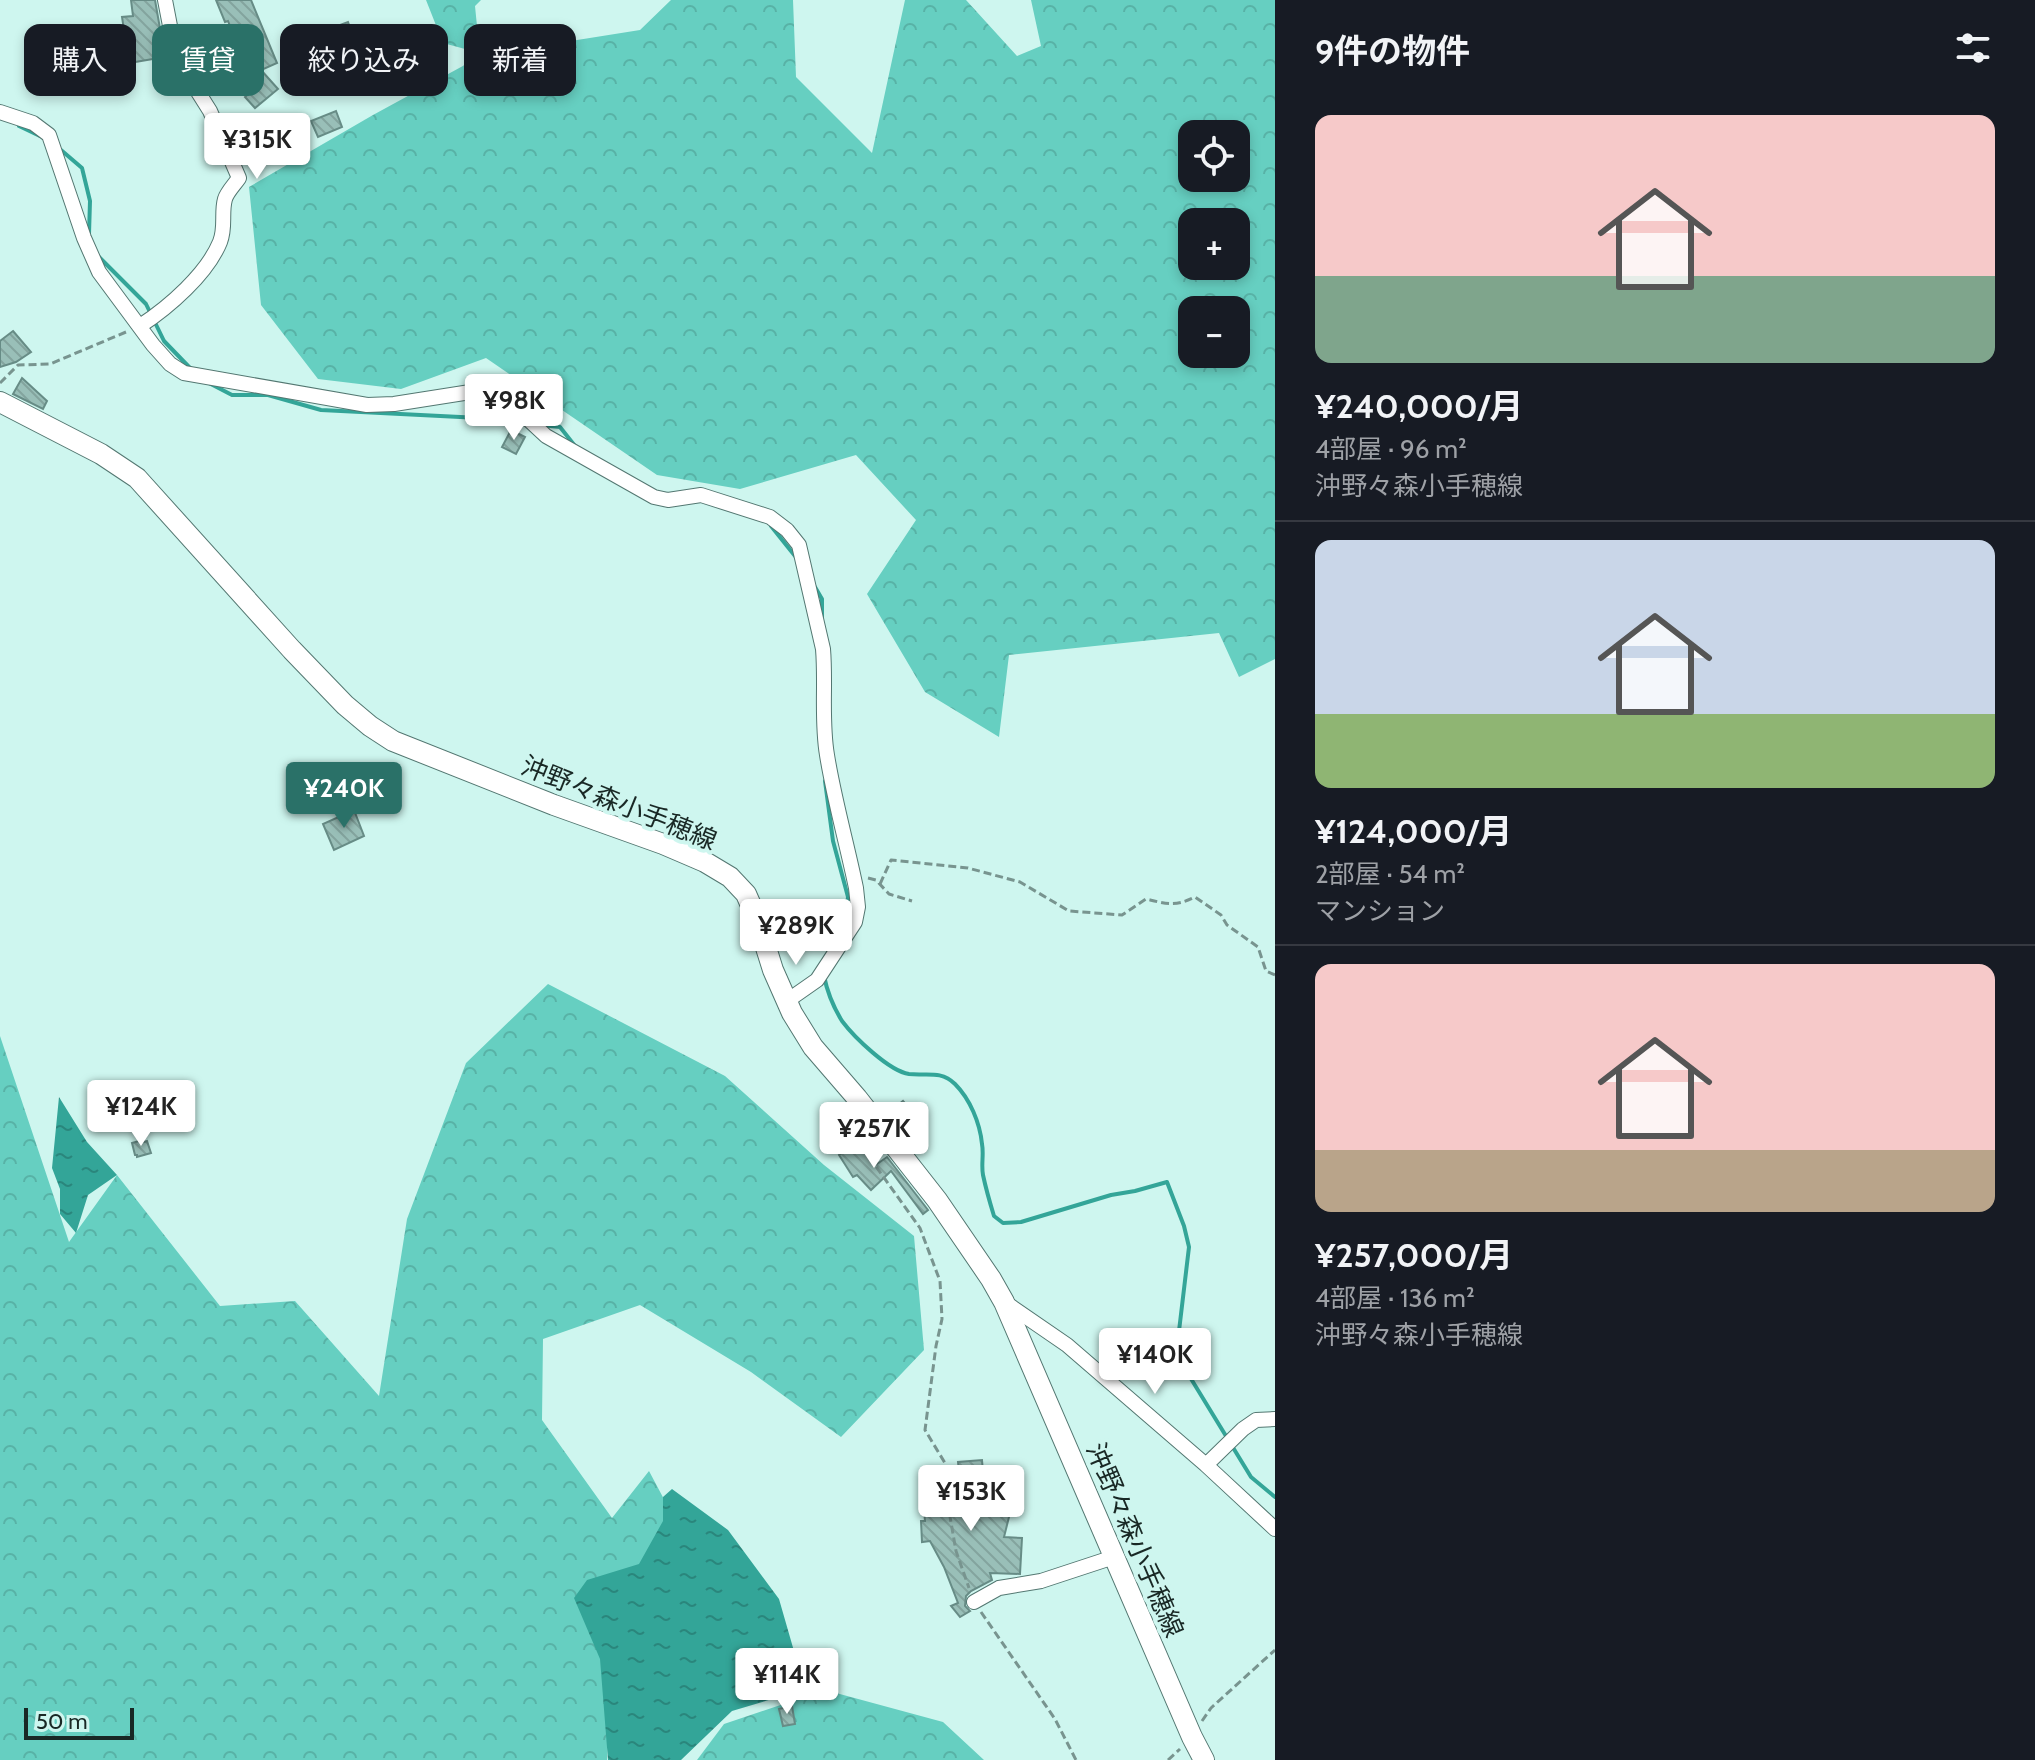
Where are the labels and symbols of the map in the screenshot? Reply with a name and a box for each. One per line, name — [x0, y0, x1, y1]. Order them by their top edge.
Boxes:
pin: ¥315K — [201, 113, 313, 181]
pin: ¥98K — [467, 374, 561, 442]
street label: 沖野々森小手穂線 — [517, 749, 721, 857]
pin: ¥240K — [288, 762, 400, 830]
pin: ¥289K — [740, 899, 852, 967]
pin: ¥124K — [85, 1080, 197, 1148]
pin: ¥257K — [818, 1102, 930, 1170]
pin: ¥140K — [1099, 1328, 1211, 1396]
street label: 沖野々森小手穂線 — [1080, 1438, 1190, 1642]
pin: ¥153K — [915, 1465, 1027, 1533]
pin: ¥114K — [731, 1648, 843, 1716]
scale bar — [24, 1704, 134, 1740]

